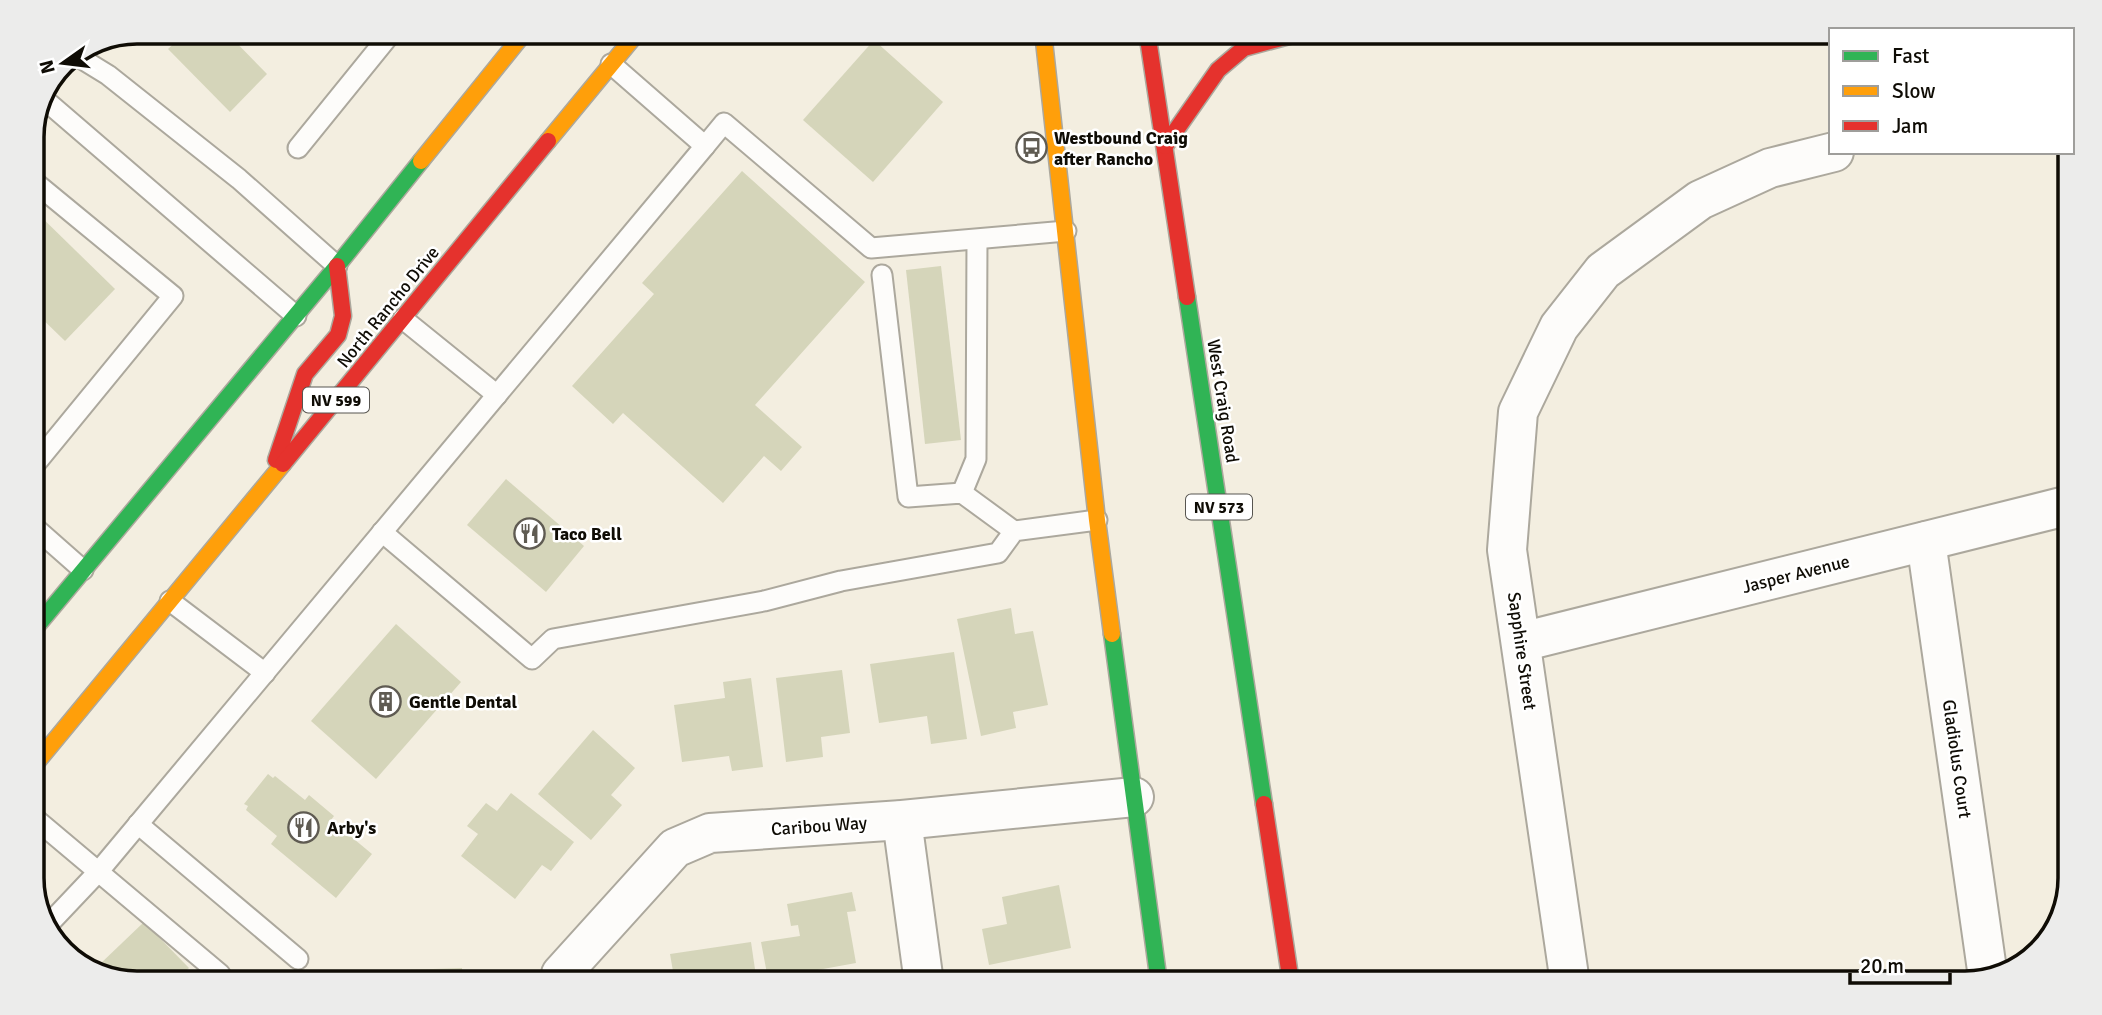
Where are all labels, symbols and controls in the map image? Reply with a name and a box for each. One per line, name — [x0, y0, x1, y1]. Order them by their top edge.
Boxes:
north arrow — [28, 28, 98, 98]
legend — [1829, 28, 2074, 154]
text: Fast — [1892, 43, 1929, 69]
text: N — [34, 58, 61, 76]
text: Slow — [1892, 78, 1936, 104]
text: Jam — [1892, 113, 1928, 139]
place label: Westbound Craig after Rancho — [1054, 127, 1188, 170]
bus stop icon: Westbound Craig after Rancho — [1014, 131, 1048, 165]
street label: North Rancho Drive — [332, 242, 444, 372]
street label: West Craig Road — [1202, 337, 1244, 465]
road number: NV 599 — [303, 388, 369, 412]
road number: NV 573 — [1186, 494, 1252, 520]
restaurant icon: Taco Bell — [512, 517, 546, 551]
place label: Taco Bell — [552, 523, 622, 545]
street label: Jasper Avenue — [1740, 550, 1852, 598]
street label: Sapphire Street — [1503, 591, 1541, 711]
building icon: Gentle Dental — [369, 685, 403, 719]
place label: Gentle Dental — [409, 691, 517, 713]
street label: Gladiolus Court — [1938, 698, 1976, 820]
restaurant icon: Arby's — [287, 811, 321, 845]
street label: Caribou Way — [770, 812, 868, 840]
place label: Arby's — [327, 817, 376, 839]
scale bar — [1850, 942, 1950, 986]
text: 20 m — [1860, 953, 1904, 979]

